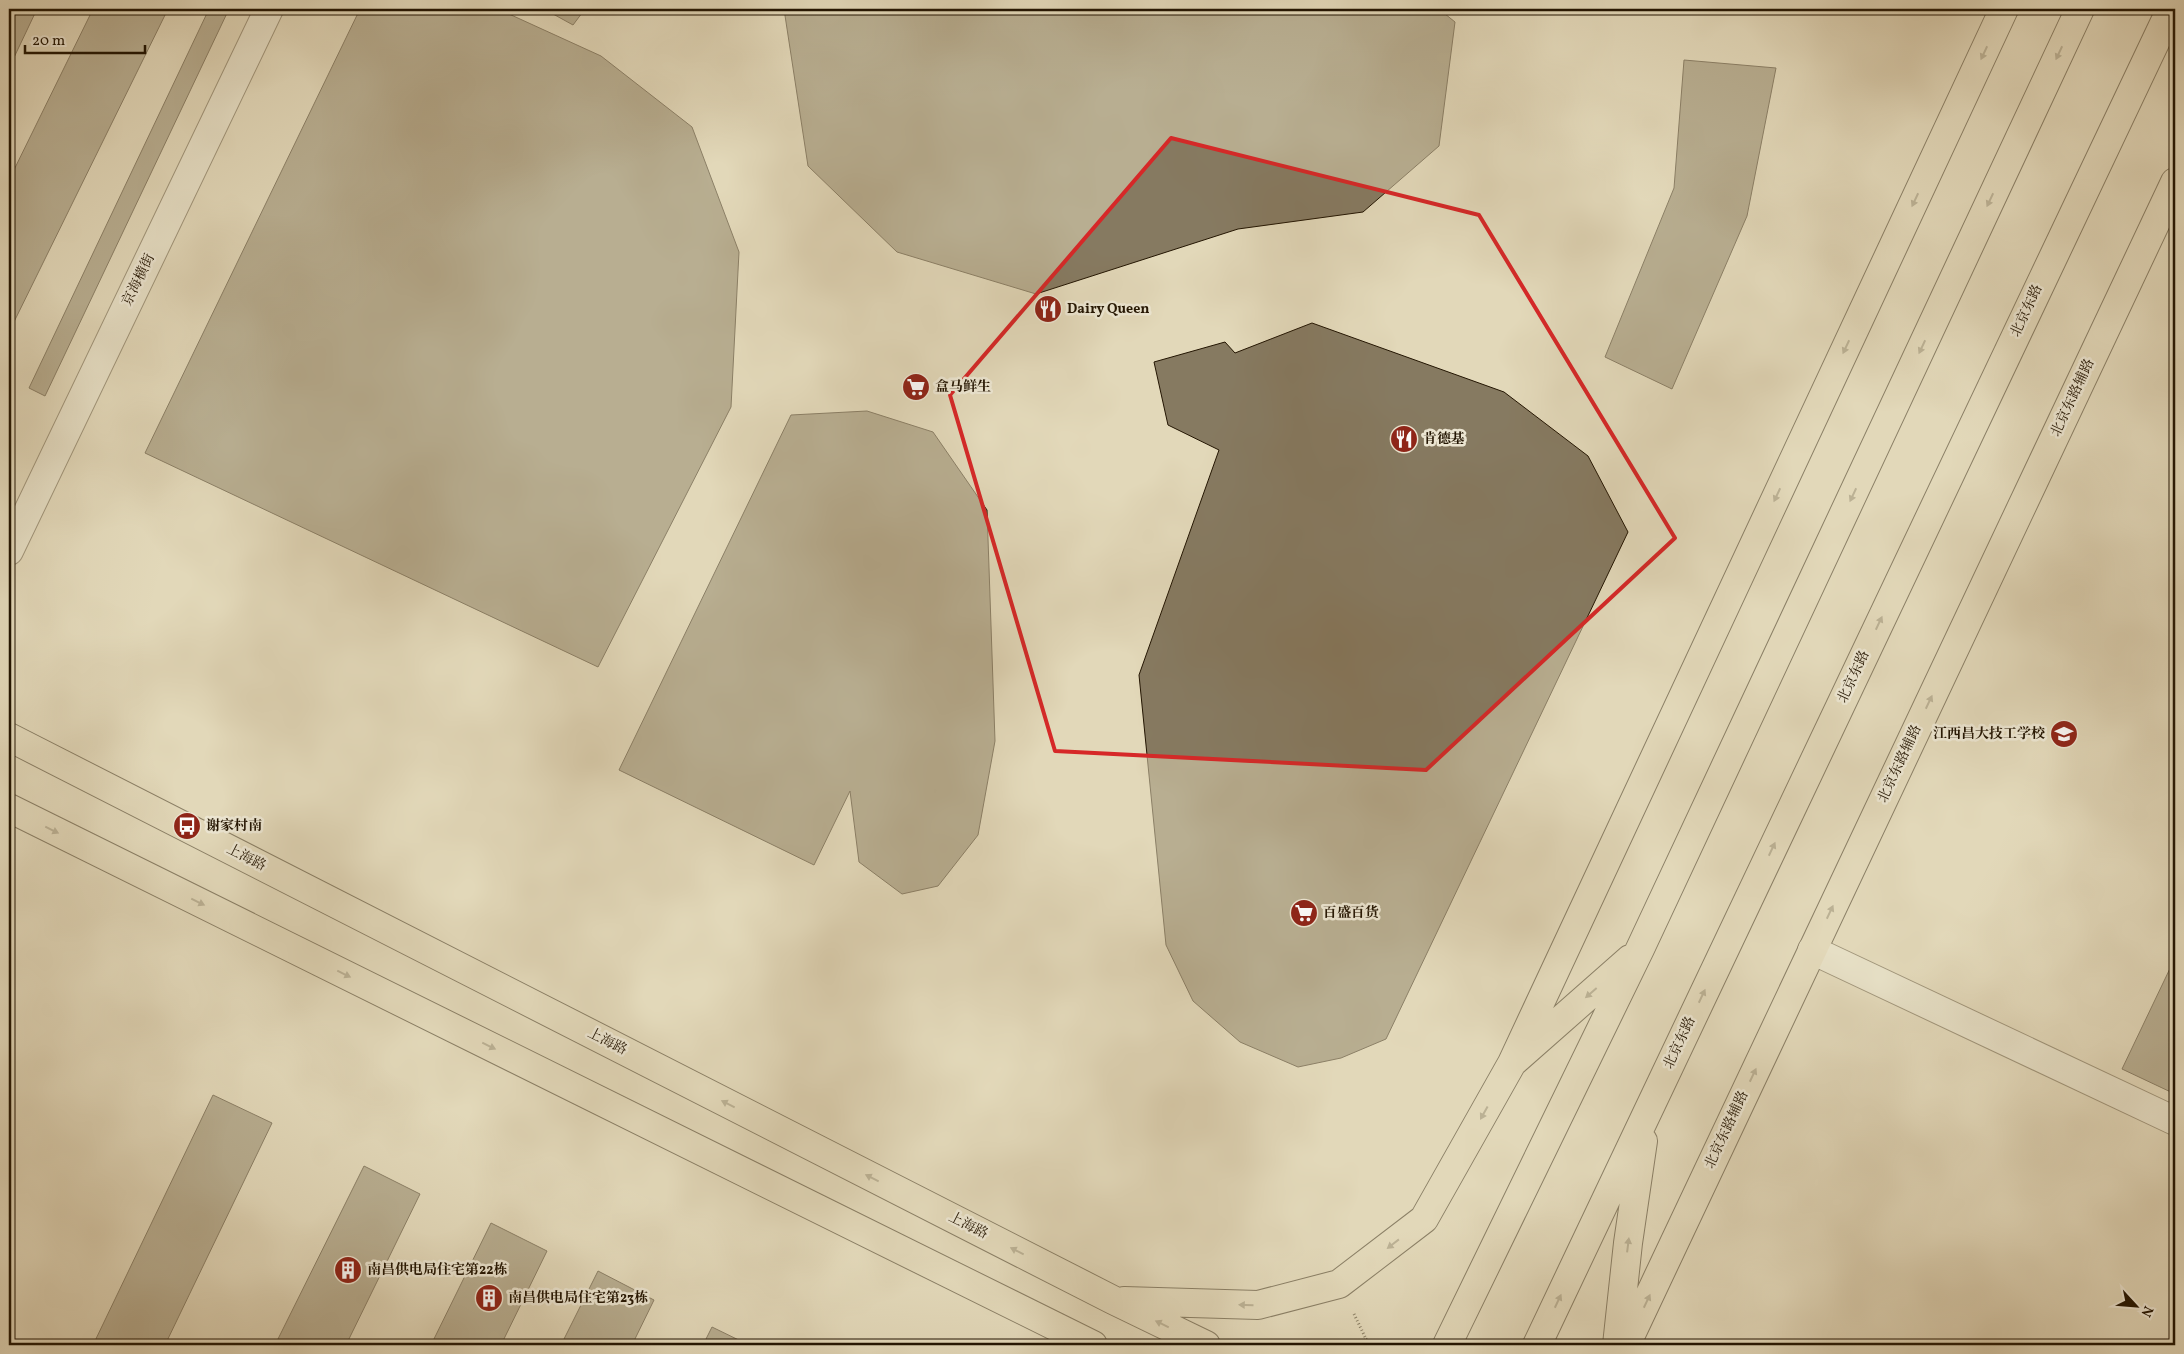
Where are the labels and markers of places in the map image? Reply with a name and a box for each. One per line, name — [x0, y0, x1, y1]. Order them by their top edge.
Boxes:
restaurant icon: Dairy Queen — [1033, 294, 1063, 324]
place label: Dairy Queen — [1067, 300, 1150, 319]
supermarket icon: 盒马鲜生 — [901, 372, 931, 402]
place label: 盒马鲜生 — [935, 378, 991, 397]
restaurant icon: 肯德基 — [1389, 424, 1419, 454]
place label: 肯德基 — [1423, 430, 1465, 449]
school or university icon: 江西昌大技工学校 — [2049, 719, 2079, 749]
place label: 江西昌大技工学校 — [1933, 725, 2045, 744]
bus stop icon: 谢家村南 — [172, 811, 202, 841]
place label: 谢家村南 — [206, 817, 262, 836]
supermarket icon: 百盛百货 — [1289, 898, 1319, 928]
place label: 百盛百货 — [1323, 904, 1379, 923]
building icon: 南昌供电局住宅第22栋 — [333, 1255, 363, 1285]
place label: 南昌供电局住宅第22栋 — [367, 1261, 508, 1280]
building icon: 南昌供电局住宅第23栋 — [474, 1283, 504, 1313]
place label: 南昌供电局住宅第23栋 — [508, 1289, 648, 1308]

